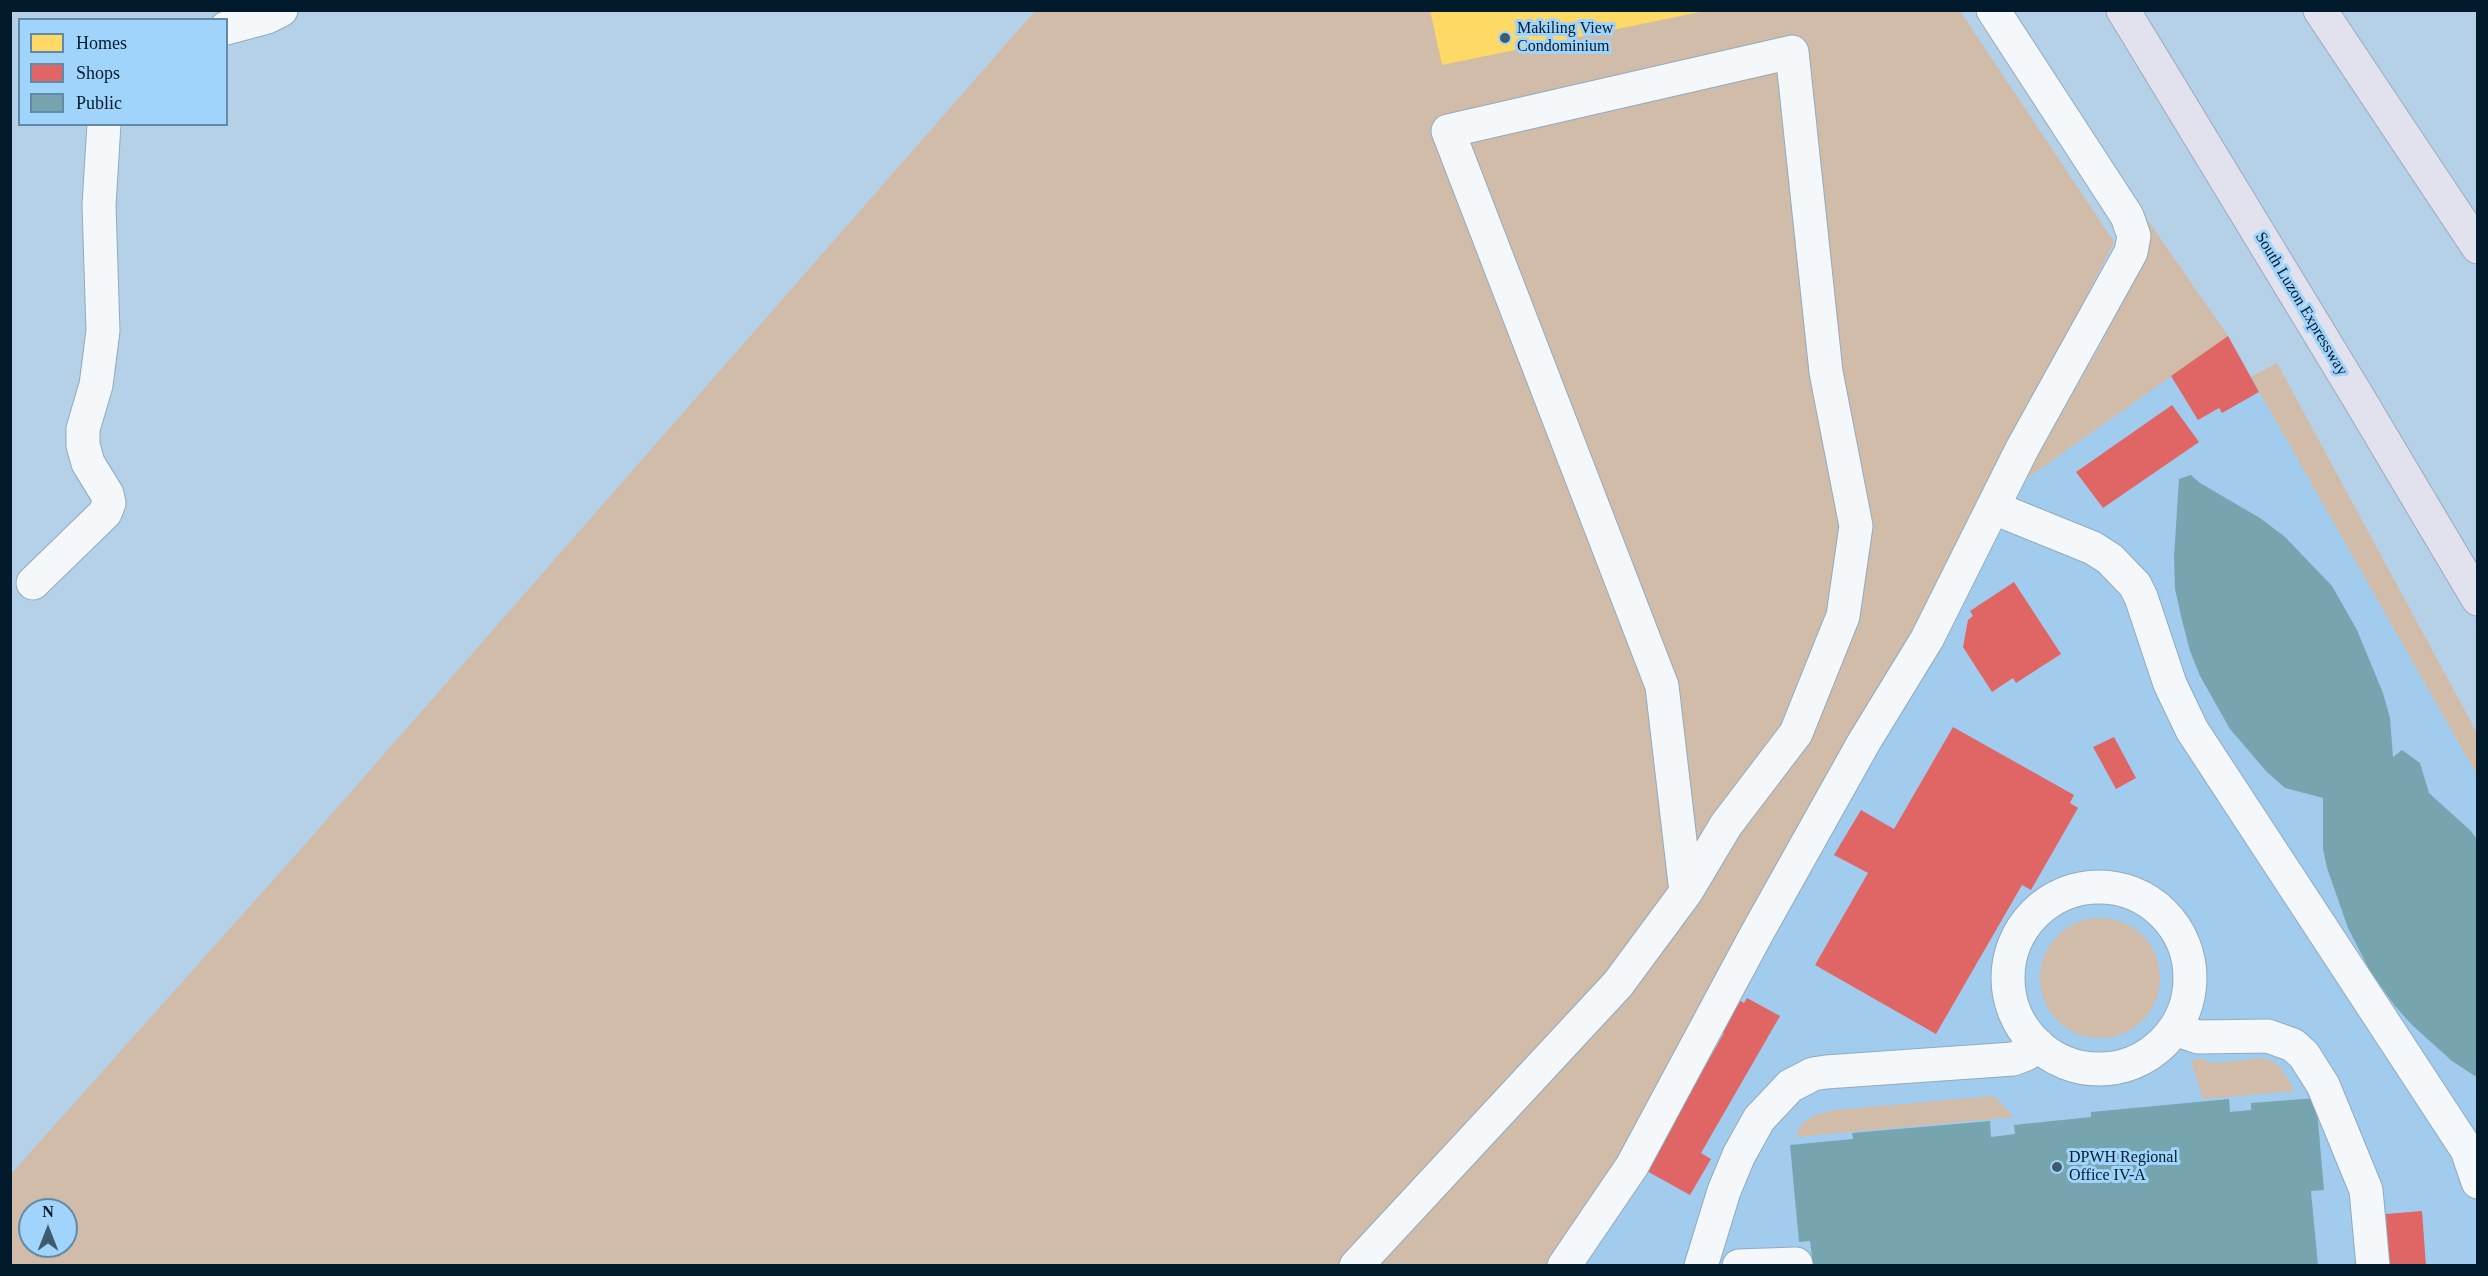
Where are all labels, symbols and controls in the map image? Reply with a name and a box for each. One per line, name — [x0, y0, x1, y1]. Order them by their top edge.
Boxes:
legend — [18, 18, 228, 126]
place label: Makiling View Condominium — [1517, 19, 1613, 57]
marker: Makiling View Condominium — [1498, 31, 1512, 45]
text: Homes — [76, 33, 127, 53]
text: Shops — [76, 63, 120, 83]
text: Public — [76, 93, 122, 113]
street label: South Luzon Expressway — [2251, 229, 2351, 379]
place label: DPWH Regional Office IV-A — [2069, 1148, 2178, 1186]
marker: DPWH Regional Office IV-A — [2050, 1160, 2064, 1174]
north arrow — [18, 1198, 78, 1258]
text: N — [42, 1203, 54, 1220]

